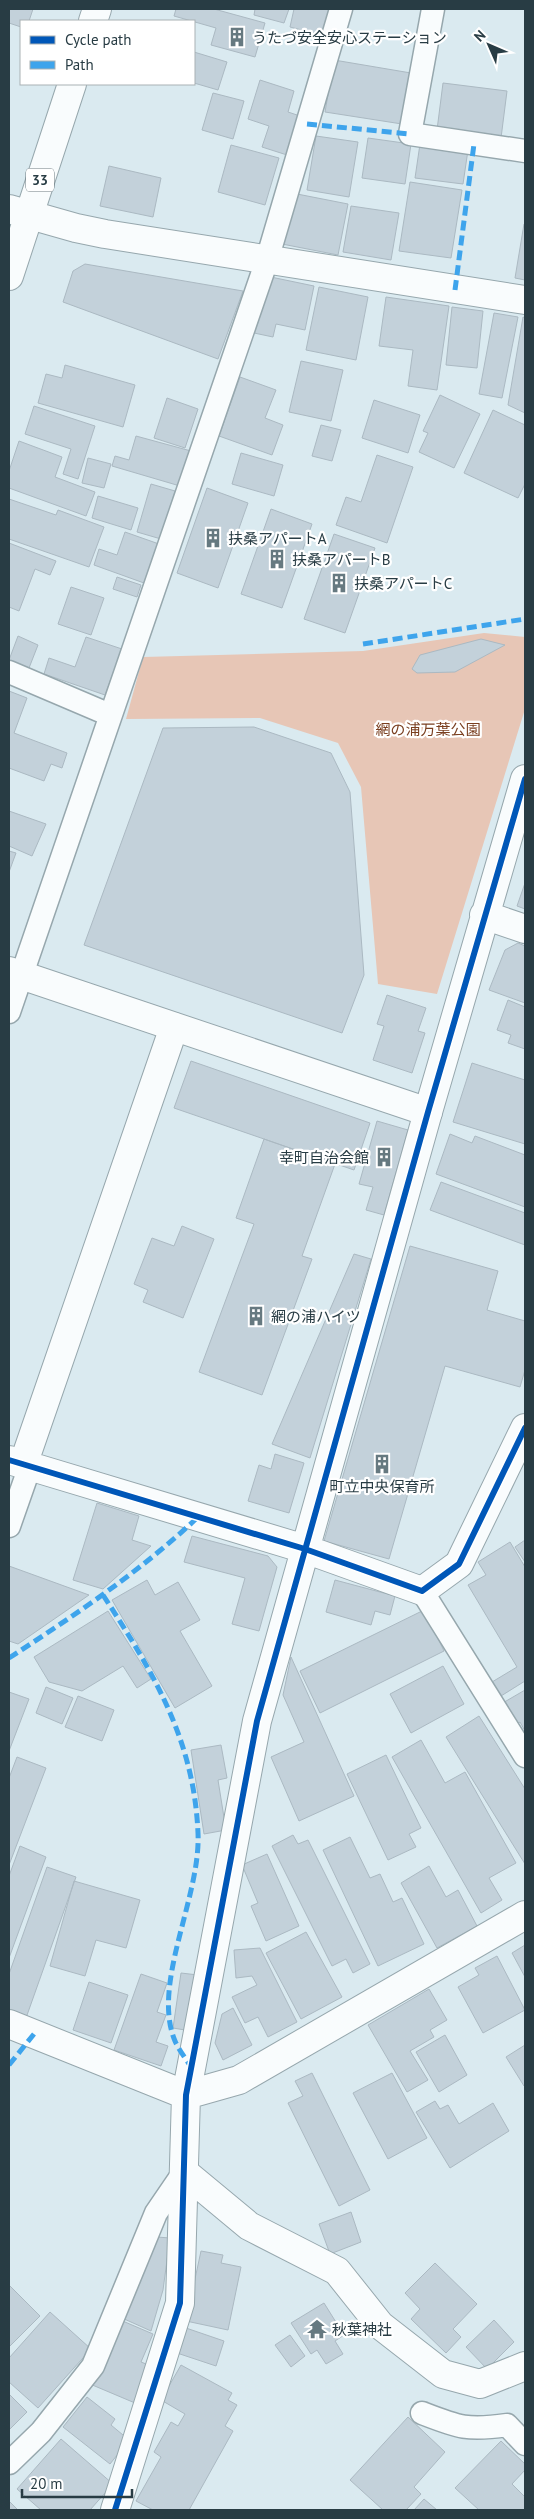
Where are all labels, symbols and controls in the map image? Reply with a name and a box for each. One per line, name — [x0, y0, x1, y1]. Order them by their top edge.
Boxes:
legend — [20, 20, 195, 85]
north arrow — [464, 20, 514, 70]
building icon: うたづ安全安心ステーション — [226, 26, 248, 48]
text: N — [470, 26, 489, 45]
place label: うたづ安全安心ステーション — [252, 28, 447, 47]
text: Cycle path — [65, 30, 131, 49]
text: Path — [65, 55, 94, 74]
road number: 33 — [26, 168, 54, 192]
building icon: 扶桑アパートA — [202, 527, 224, 549]
place label: 扶桑アパートA — [228, 529, 327, 548]
building icon: 扶桑アパートB — [266, 548, 288, 570]
place label: 扶桑アパートB — [292, 550, 390, 569]
building icon: 扶桑アパートC — [328, 572, 350, 594]
place label: 扶桑アパートC — [354, 574, 452, 593]
park label: 網の浦万葉公園 — [375, 720, 481, 739]
building icon: 幸町自治会館 — [373, 1146, 395, 1168]
place label: 幸町自治会館 — [279, 1148, 369, 1167]
building icon: 網の浦ハイツ — [245, 1305, 267, 1327]
place label: 網の浦ハイツ — [271, 1307, 361, 1326]
building icon: 町立中央保育所 — [371, 1453, 393, 1475]
place label: 町立中央保育所 — [329, 1477, 435, 1496]
temple icon: 秋葉神社 — [306, 2318, 328, 2340]
place label: 秋葉神社 — [332, 2320, 392, 2339]
scale bar — [22, 2466, 132, 2498]
text: 20 m — [30, 2474, 63, 2493]

